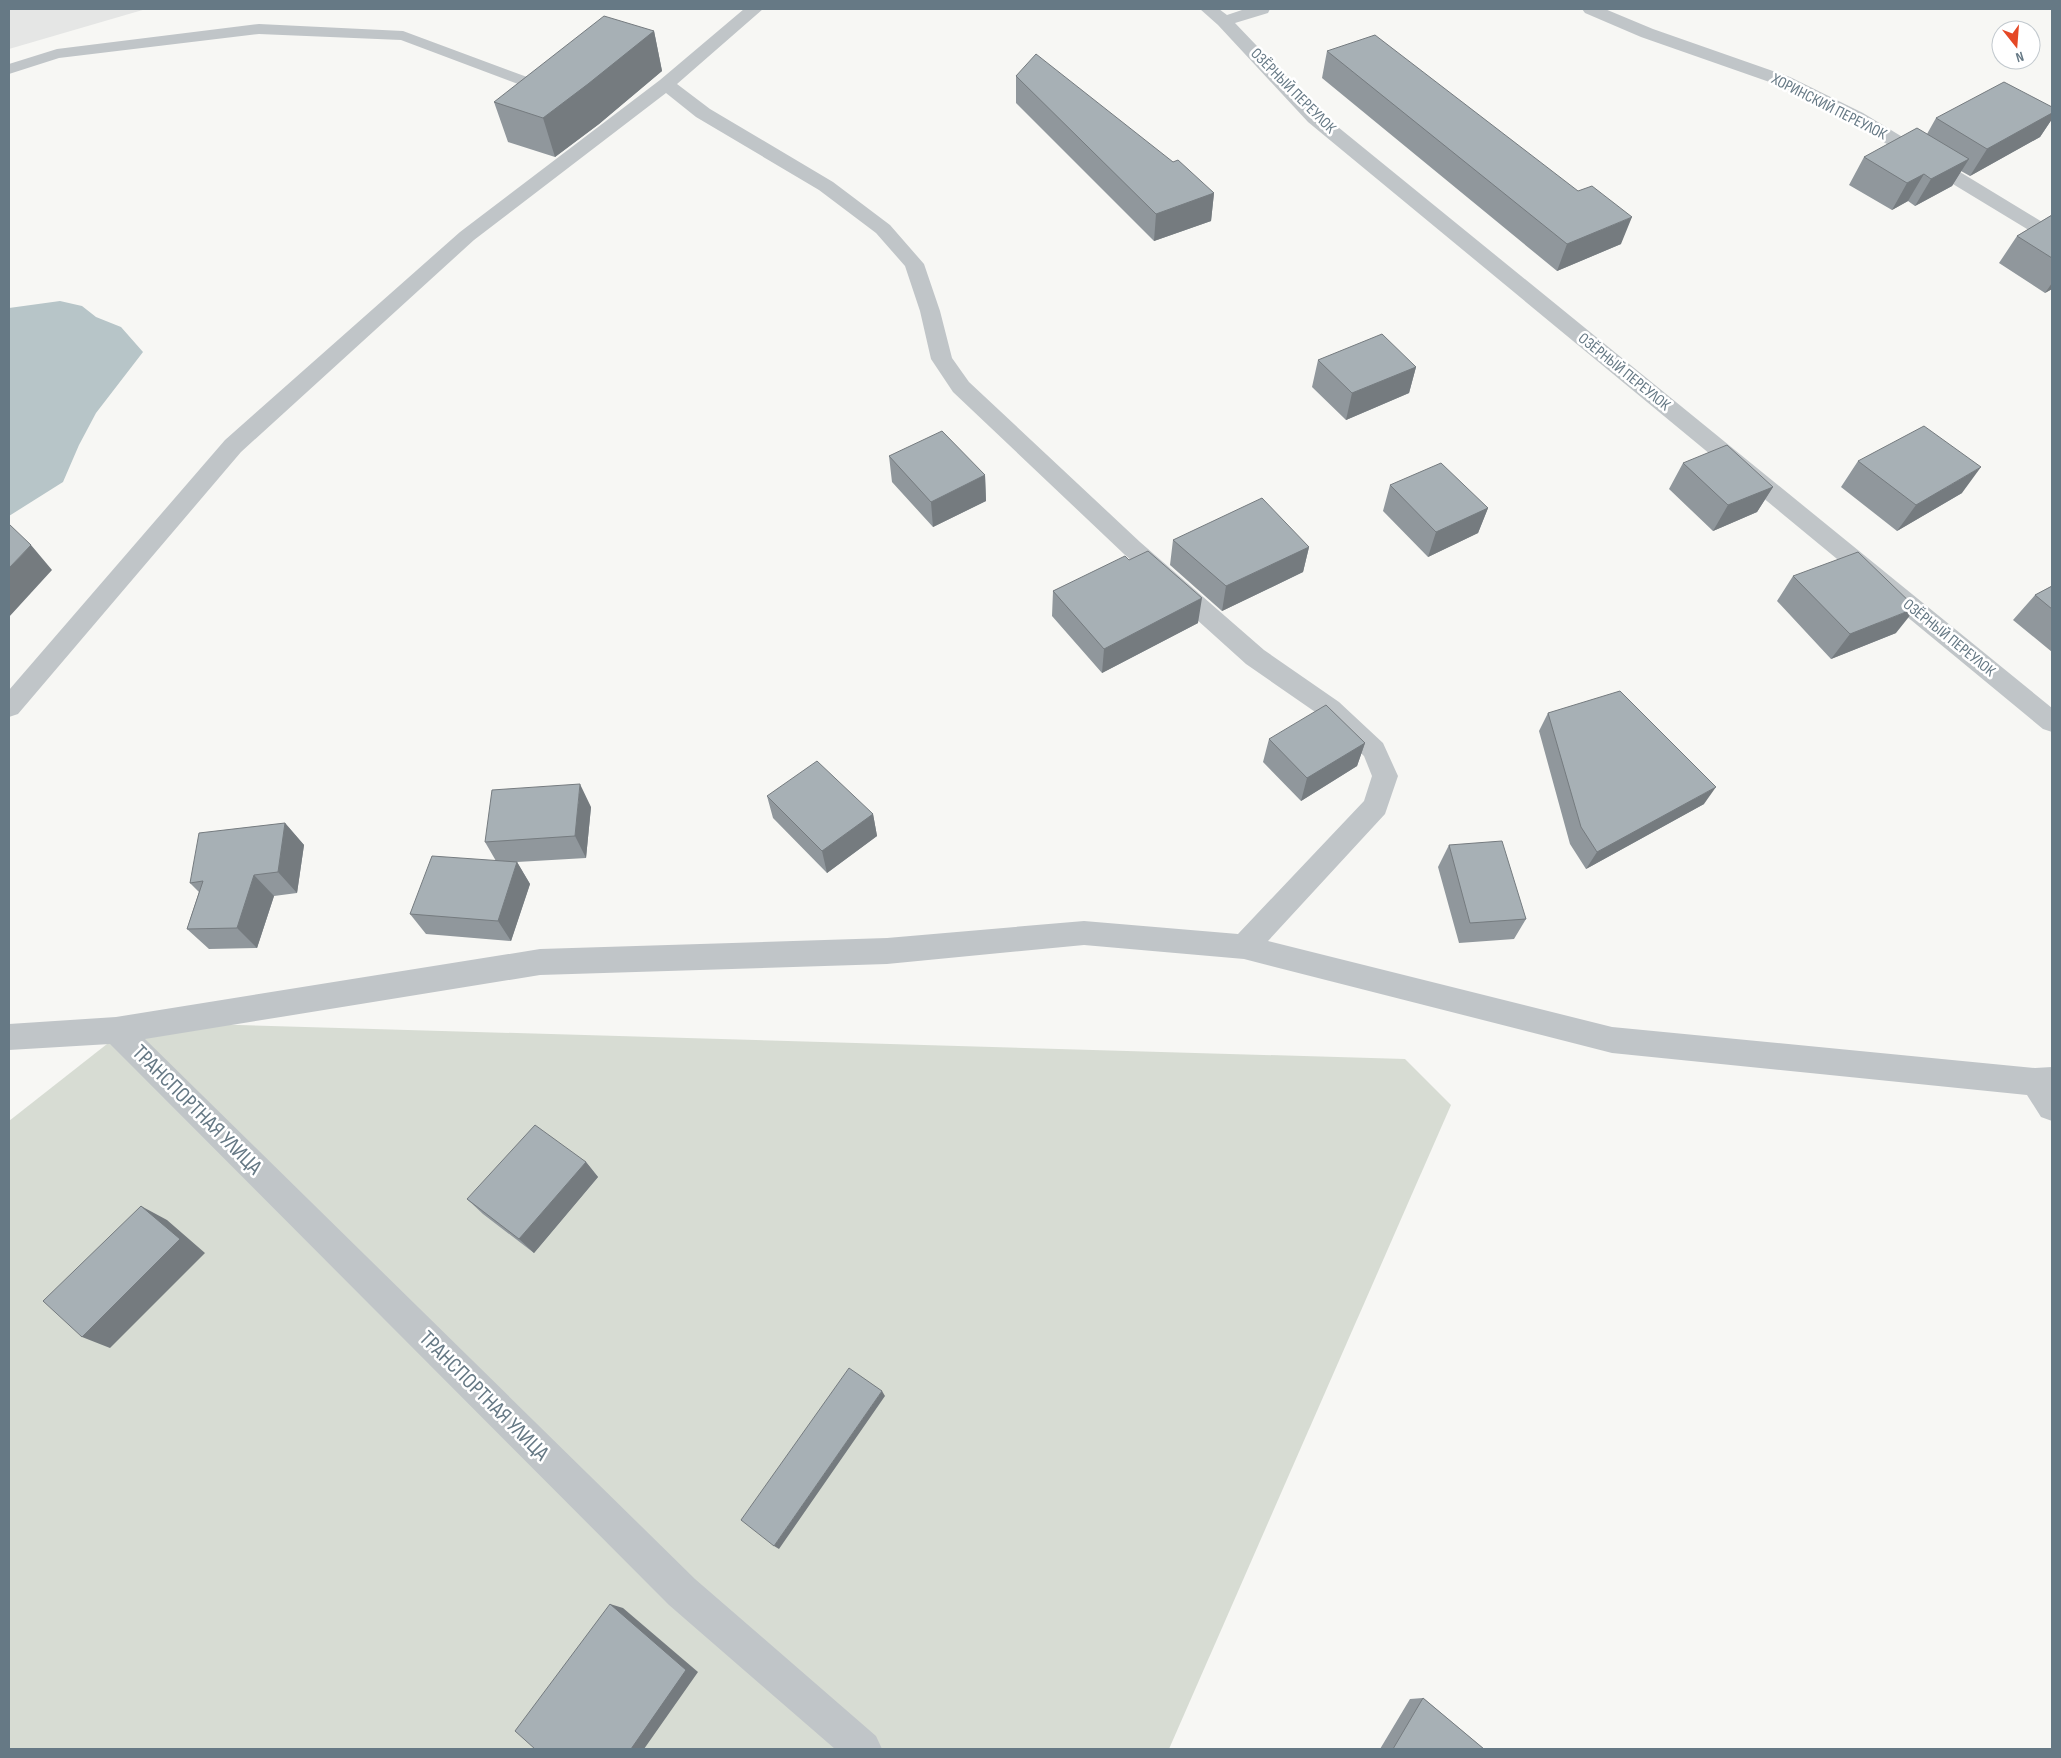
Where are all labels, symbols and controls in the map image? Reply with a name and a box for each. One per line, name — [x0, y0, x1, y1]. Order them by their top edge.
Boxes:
north arrow — [1991, 20, 2041, 70]
street label: ОЗЁРНЫЙ ПЕРЕУЛОК — [1246, 44, 1340, 138]
text: N — [2014, 48, 2026, 66]
street label: ХОРИНСКИЙ ПЕРЕУЛОК — [1767, 69, 1891, 145]
street label: ОЗЁРНЫЙ ПЕРЕУЛОК — [1574, 329, 1675, 415]
street label: ОЗЁРНЫЙ ПЕРЕУЛОК — [1899, 595, 2000, 681]
street label: ТРАНСПОРТНАЯ УЛИЦА — [126, 1039, 268, 1181]
street label: ТРАНСПОРТНАЯ УЛИЦА — [413, 1325, 555, 1467]

